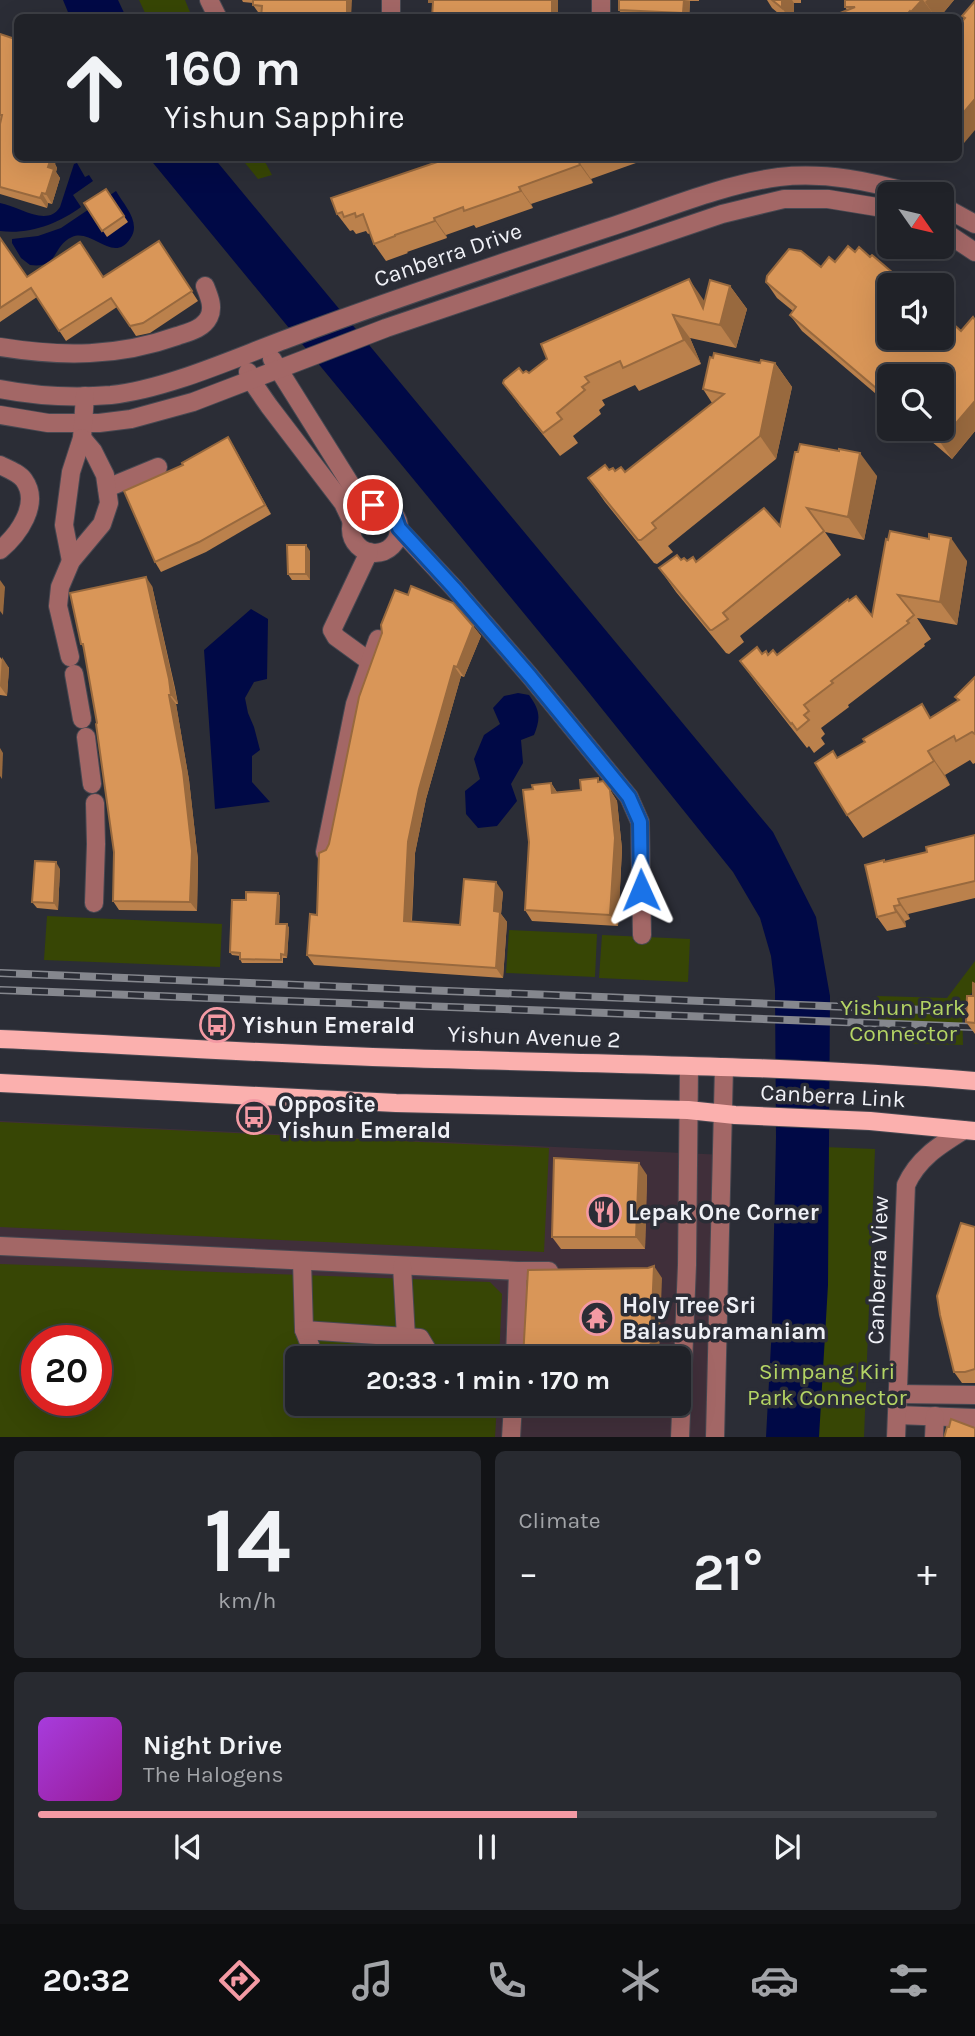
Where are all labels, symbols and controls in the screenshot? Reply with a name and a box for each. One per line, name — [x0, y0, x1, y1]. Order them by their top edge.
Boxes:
text: 160 m — [164, 40, 301, 97]
icon: ahead — [49, 42, 140, 133]
text: Yishun Sapphire — [164, 99, 405, 136]
north arrow — [877, 182, 954, 259]
map controls — [877, 182, 954, 441]
street label: Canberra Drive — [371, 217, 525, 293]
button: sound — [877, 273, 954, 350]
button: search — [877, 364, 954, 441]
pin — [343, 475, 403, 535]
icon: arrive — [354, 486, 392, 524]
position arrow — [604, 853, 678, 927]
park label: Yishun Park Connector — [840, 994, 966, 1047]
bus stop icon: Yishun Emerald — [198, 1006, 236, 1044]
place label: Yishun Emerald — [242, 1012, 415, 1039]
street label: Yishun Avenue 2 — [447, 1020, 621, 1054]
street label: Canberra Link — [760, 1079, 906, 1113]
place label: Opposite Yishun Emerald — [278, 1091, 451, 1144]
bus stop icon: Opposite Yishun Emerald — [235, 1098, 273, 1136]
restaurant icon: Lepak One Corner — [585, 1193, 623, 1231]
street label: Canberra View — [862, 1195, 894, 1345]
place label: Lepak One Corner — [628, 1199, 819, 1226]
place label: Holy Tree Sri Balasubramaniam — [622, 1292, 826, 1345]
temple icon: Holy Tree Sri Balasubramaniam — [578, 1299, 616, 1337]
speed limit sign: 20 — [21, 1325, 112, 1416]
park label: Simpang Kiri Park Connector — [747, 1358, 908, 1411]
text: 20:33 · 1 min · 170 m — [366, 1365, 610, 1396]
text: 14 — [204, 1488, 291, 1594]
text: Climate — [519, 1507, 601, 1534]
text: 21° — [693, 1542, 763, 1603]
text: − — [519, 1551, 538, 1596]
text: + — [917, 1551, 937, 1596]
text: km/h — [218, 1587, 276, 1614]
text: Night Drive — [143, 1730, 282, 1761]
text: The Halogens — [143, 1761, 283, 1788]
icon: previous — [169, 1828, 207, 1866]
icon: pause — [468, 1828, 506, 1866]
icon: next — [768, 1828, 806, 1866]
icon: directions — [215, 1956, 264, 2005]
icon: music — [348, 1956, 397, 2005]
icon: phone — [482, 1956, 531, 2005]
icon: climate — [616, 1956, 665, 2005]
icon: car — [750, 1956, 799, 2005]
icon: filters — [884, 1956, 933, 2005]
text: 20:32 — [42, 1962, 130, 1999]

